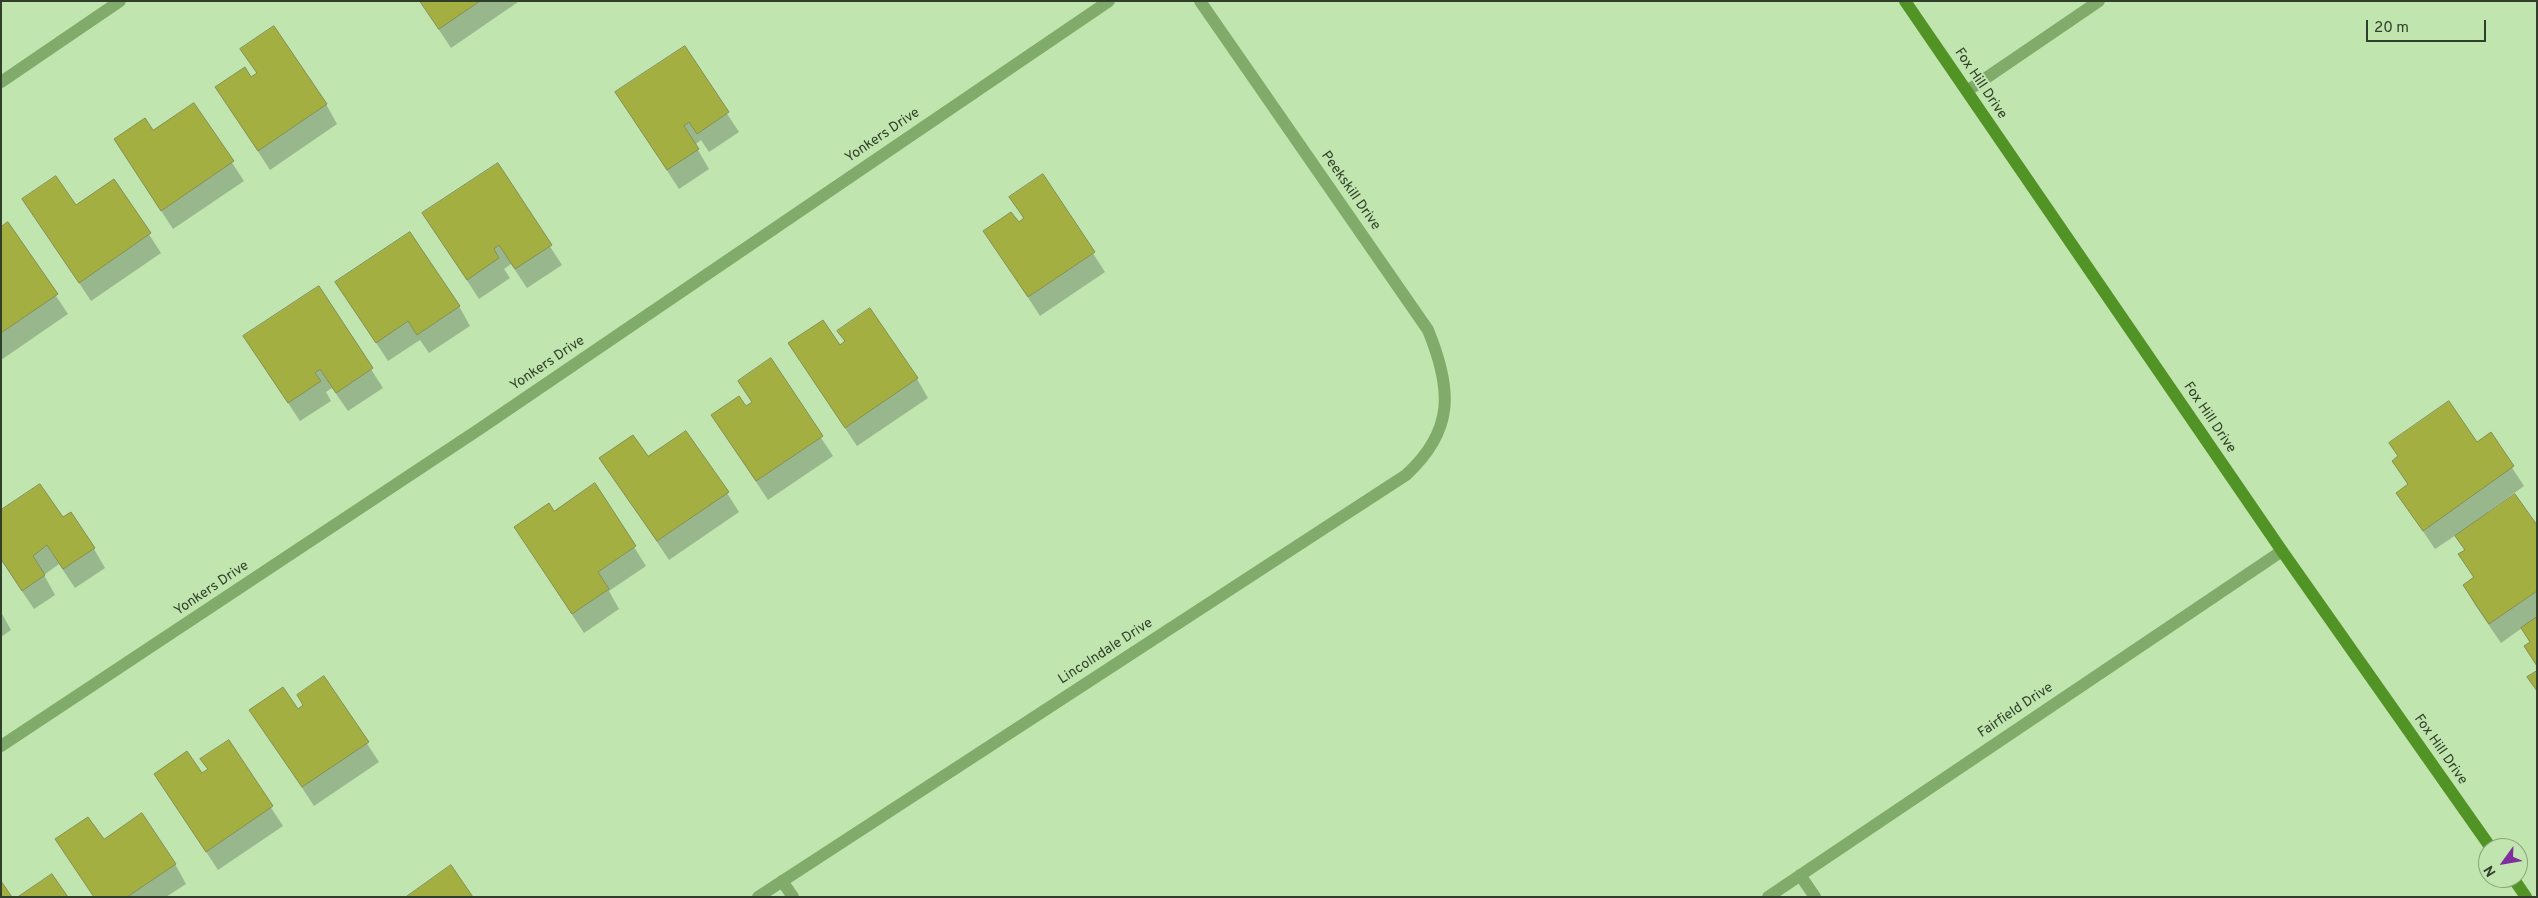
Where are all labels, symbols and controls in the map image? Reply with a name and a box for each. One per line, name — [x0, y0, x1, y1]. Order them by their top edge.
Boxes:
scale bar — [2368, 10, 2488, 42]
text: 20 m — [2374, 19, 2409, 38]
street label: Fox Hill Drive — [1950, 45, 2010, 123]
street label: Yonkers Drive — [843, 105, 923, 167]
street label: Peekskill Drive — [1317, 148, 1383, 234]
street label: Yonkers Drive — [508, 333, 588, 395]
street label: Fox Hill Drive — [2179, 379, 2239, 457]
street label: Yonkers Drive — [172, 558, 252, 620]
street label: Lincolndale Drive — [1056, 615, 1156, 689]
street label: Fairfield Drive — [1975, 680, 2057, 742]
street label: Fox Hill Drive — [2410, 712, 2470, 788]
north arrow — [2478, 838, 2528, 888]
text: N — [2481, 862, 2501, 879]

